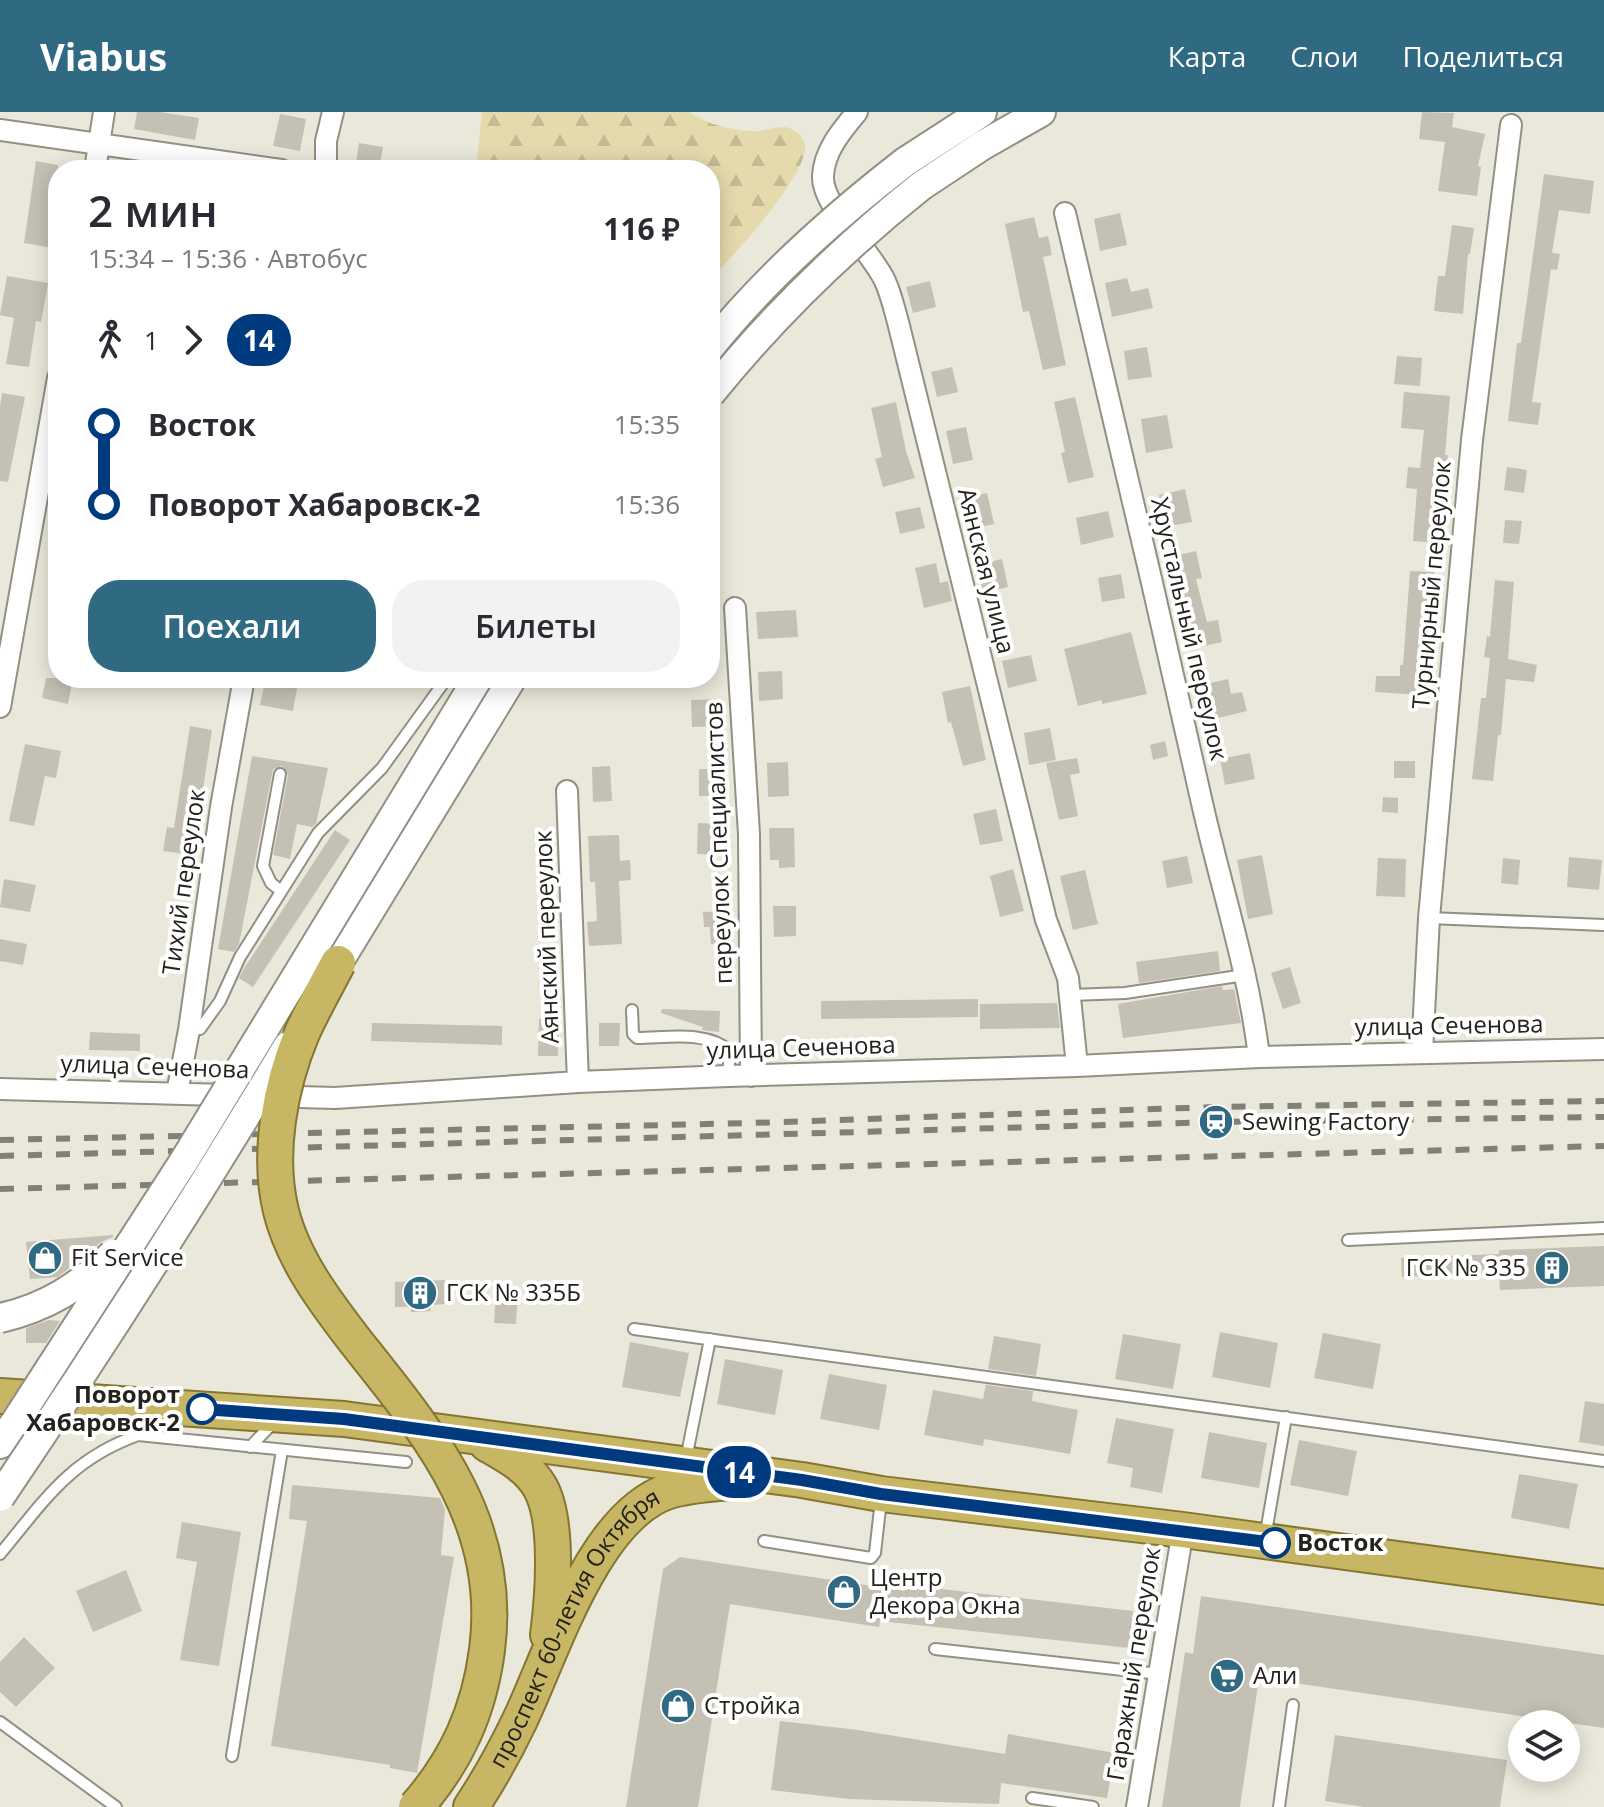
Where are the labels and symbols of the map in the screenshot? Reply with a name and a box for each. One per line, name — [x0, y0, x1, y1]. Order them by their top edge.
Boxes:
street label: Турнирный переулок — [1403, 459, 1458, 710]
street label: Аянская улица — [951, 484, 1024, 657]
street label: Хрустальный переулок — [1144, 494, 1237, 764]
street label: переулок Специалистов — [696, 701, 739, 985]
street label: Тихий переулок — [153, 786, 212, 977]
street label: Аянский переулок — [525, 829, 566, 1044]
street label: улица Сеченова — [1354, 1006, 1544, 1043]
street label: улица Сеченова — [706, 1027, 896, 1066]
street label: улица Сеченова — [60, 1046, 250, 1085]
station icon: Sewing Factory — [1197, 1103, 1235, 1141]
place label: Sewing Factory — [1242, 1104, 1410, 1137]
shop icon: Fit Service — [26, 1239, 64, 1277]
place label: Fit Service — [71, 1240, 184, 1273]
building icon: ГСК № 335 — [1533, 1249, 1571, 1287]
place label: ГСК № 335 — [1406, 1250, 1526, 1283]
building icon: ГСК № 335Б — [401, 1274, 439, 1312]
place label: ГСК № 335Б — [446, 1275, 581, 1308]
place label: Поворот Хабаровск-2 — [26, 1377, 180, 1438]
marker: Поворот Хабаровск-2 — [187, 1394, 217, 1424]
line badge: 14 — [703, 1446, 775, 1498]
street label: проспект 60-летия Октября — [480, 1480, 665, 1773]
place label: Восток — [1297, 1525, 1383, 1558]
marker: Восток — [1260, 1528, 1290, 1558]
street label: Гаражный переулок — [1098, 1544, 1167, 1783]
place label: Центр Декора Окна — [870, 1560, 1021, 1621]
shop icon: Центр Декора Окна — [825, 1573, 863, 1611]
supermarket icon: Али — [1208, 1657, 1246, 1695]
place label: Али — [1253, 1658, 1297, 1691]
shop icon: Стройка — [659, 1687, 697, 1725]
place label: Стройка — [704, 1688, 801, 1721]

